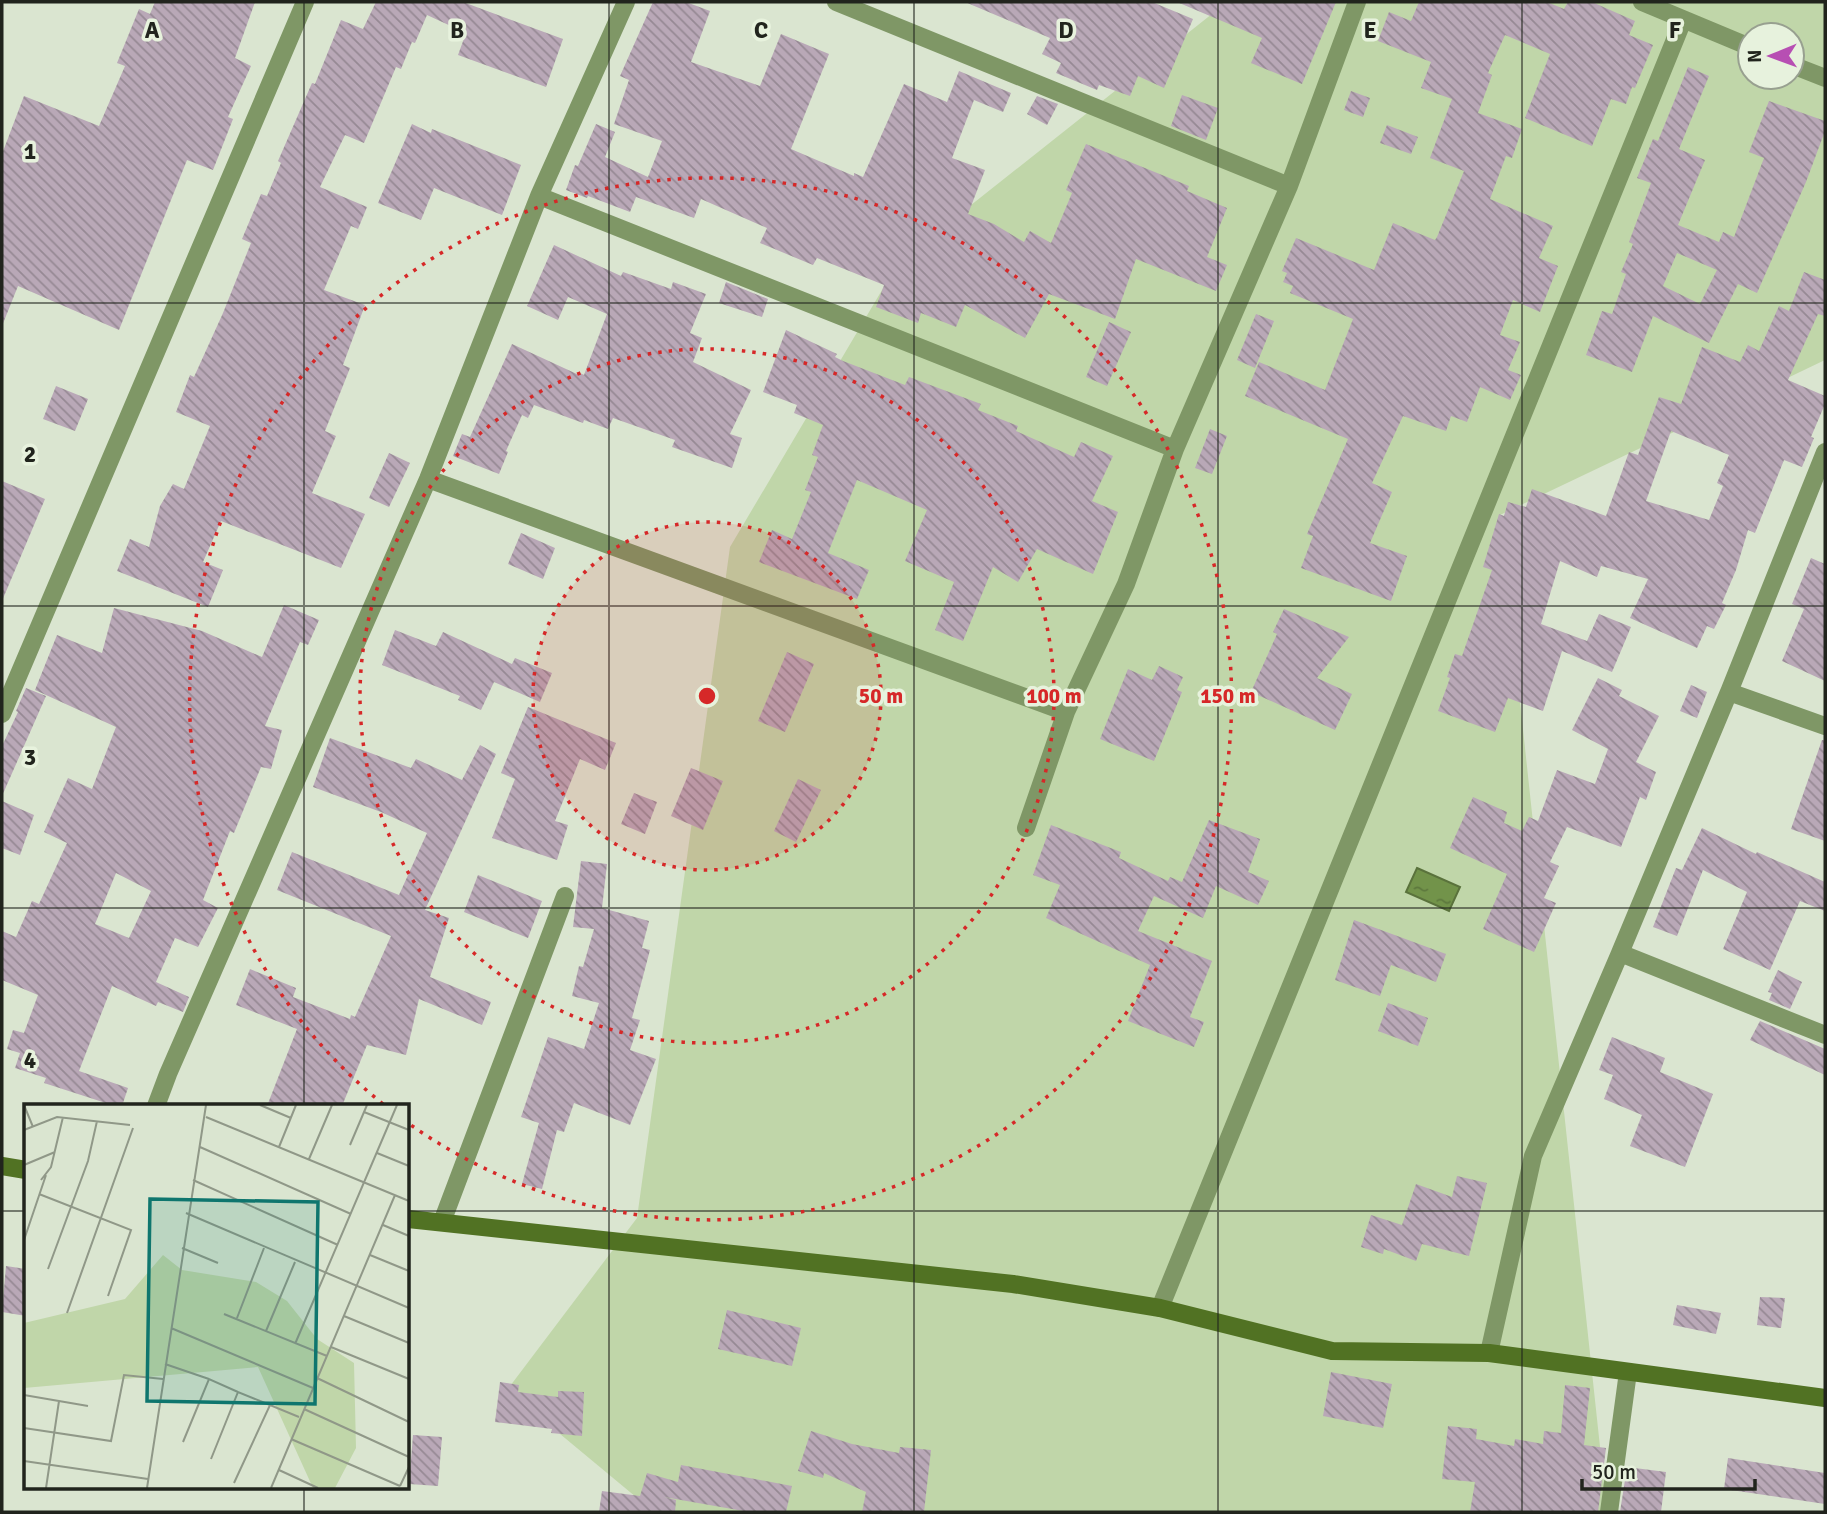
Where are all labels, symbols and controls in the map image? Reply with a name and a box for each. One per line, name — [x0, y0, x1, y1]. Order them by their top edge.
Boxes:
text: A — [145, 16, 160, 45]
text: B — [450, 16, 464, 45]
text: C — [754, 16, 768, 45]
text: D — [1058, 16, 1074, 45]
text: E — [1363, 16, 1377, 45]
text: F — [1669, 16, 1681, 45]
north arrow — [1736, 21, 1806, 91]
text: N — [1743, 49, 1767, 63]
text: 1 — [24, 137, 36, 166]
text: 2 — [24, 440, 36, 469]
text: 50 m — [859, 683, 903, 709]
text: 100 m — [1026, 683, 1082, 709]
text: 150 m — [1200, 683, 1256, 709]
centre of rings — [695, 684, 719, 708]
text: 3 — [24, 743, 36, 772]
text: 4 — [24, 1046, 36, 1075]
inset map — [24, 1104, 410, 1490]
scale bar — [1582, 1448, 1755, 1492]
text: 50 m — [1592, 1459, 1636, 1485]

